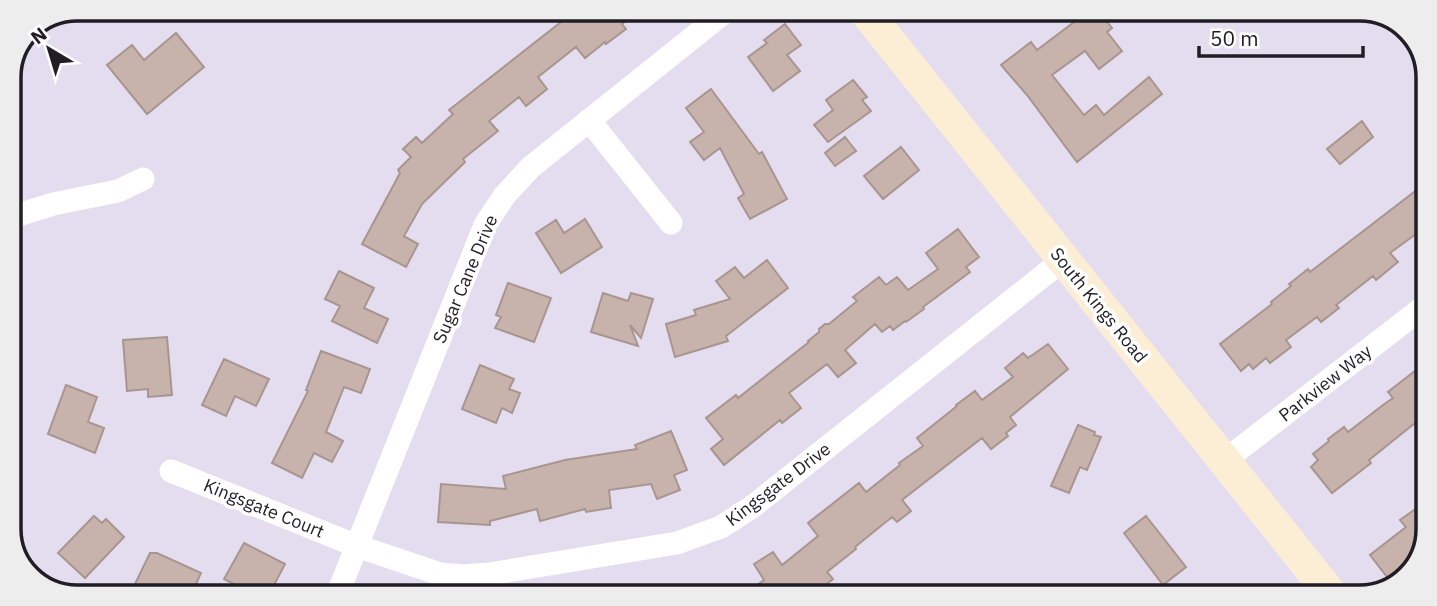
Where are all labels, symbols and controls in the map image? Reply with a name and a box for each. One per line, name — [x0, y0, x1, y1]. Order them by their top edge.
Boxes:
north arrow — [14, 14, 84, 84]
scale bar — [1199, 14, 1364, 58]
text: N — [26, 22, 51, 49]
text: 50 m — [1210, 24, 1259, 52]
street label: Sugar Cane Drive — [428, 211, 502, 347]
street label: South Kings Road — [1046, 243, 1152, 367]
street label: Parkview Way — [1274, 340, 1376, 426]
street label: Kingsgate Drive — [721, 437, 835, 531]
street label: Kingsgate Court — [200, 473, 328, 543]

